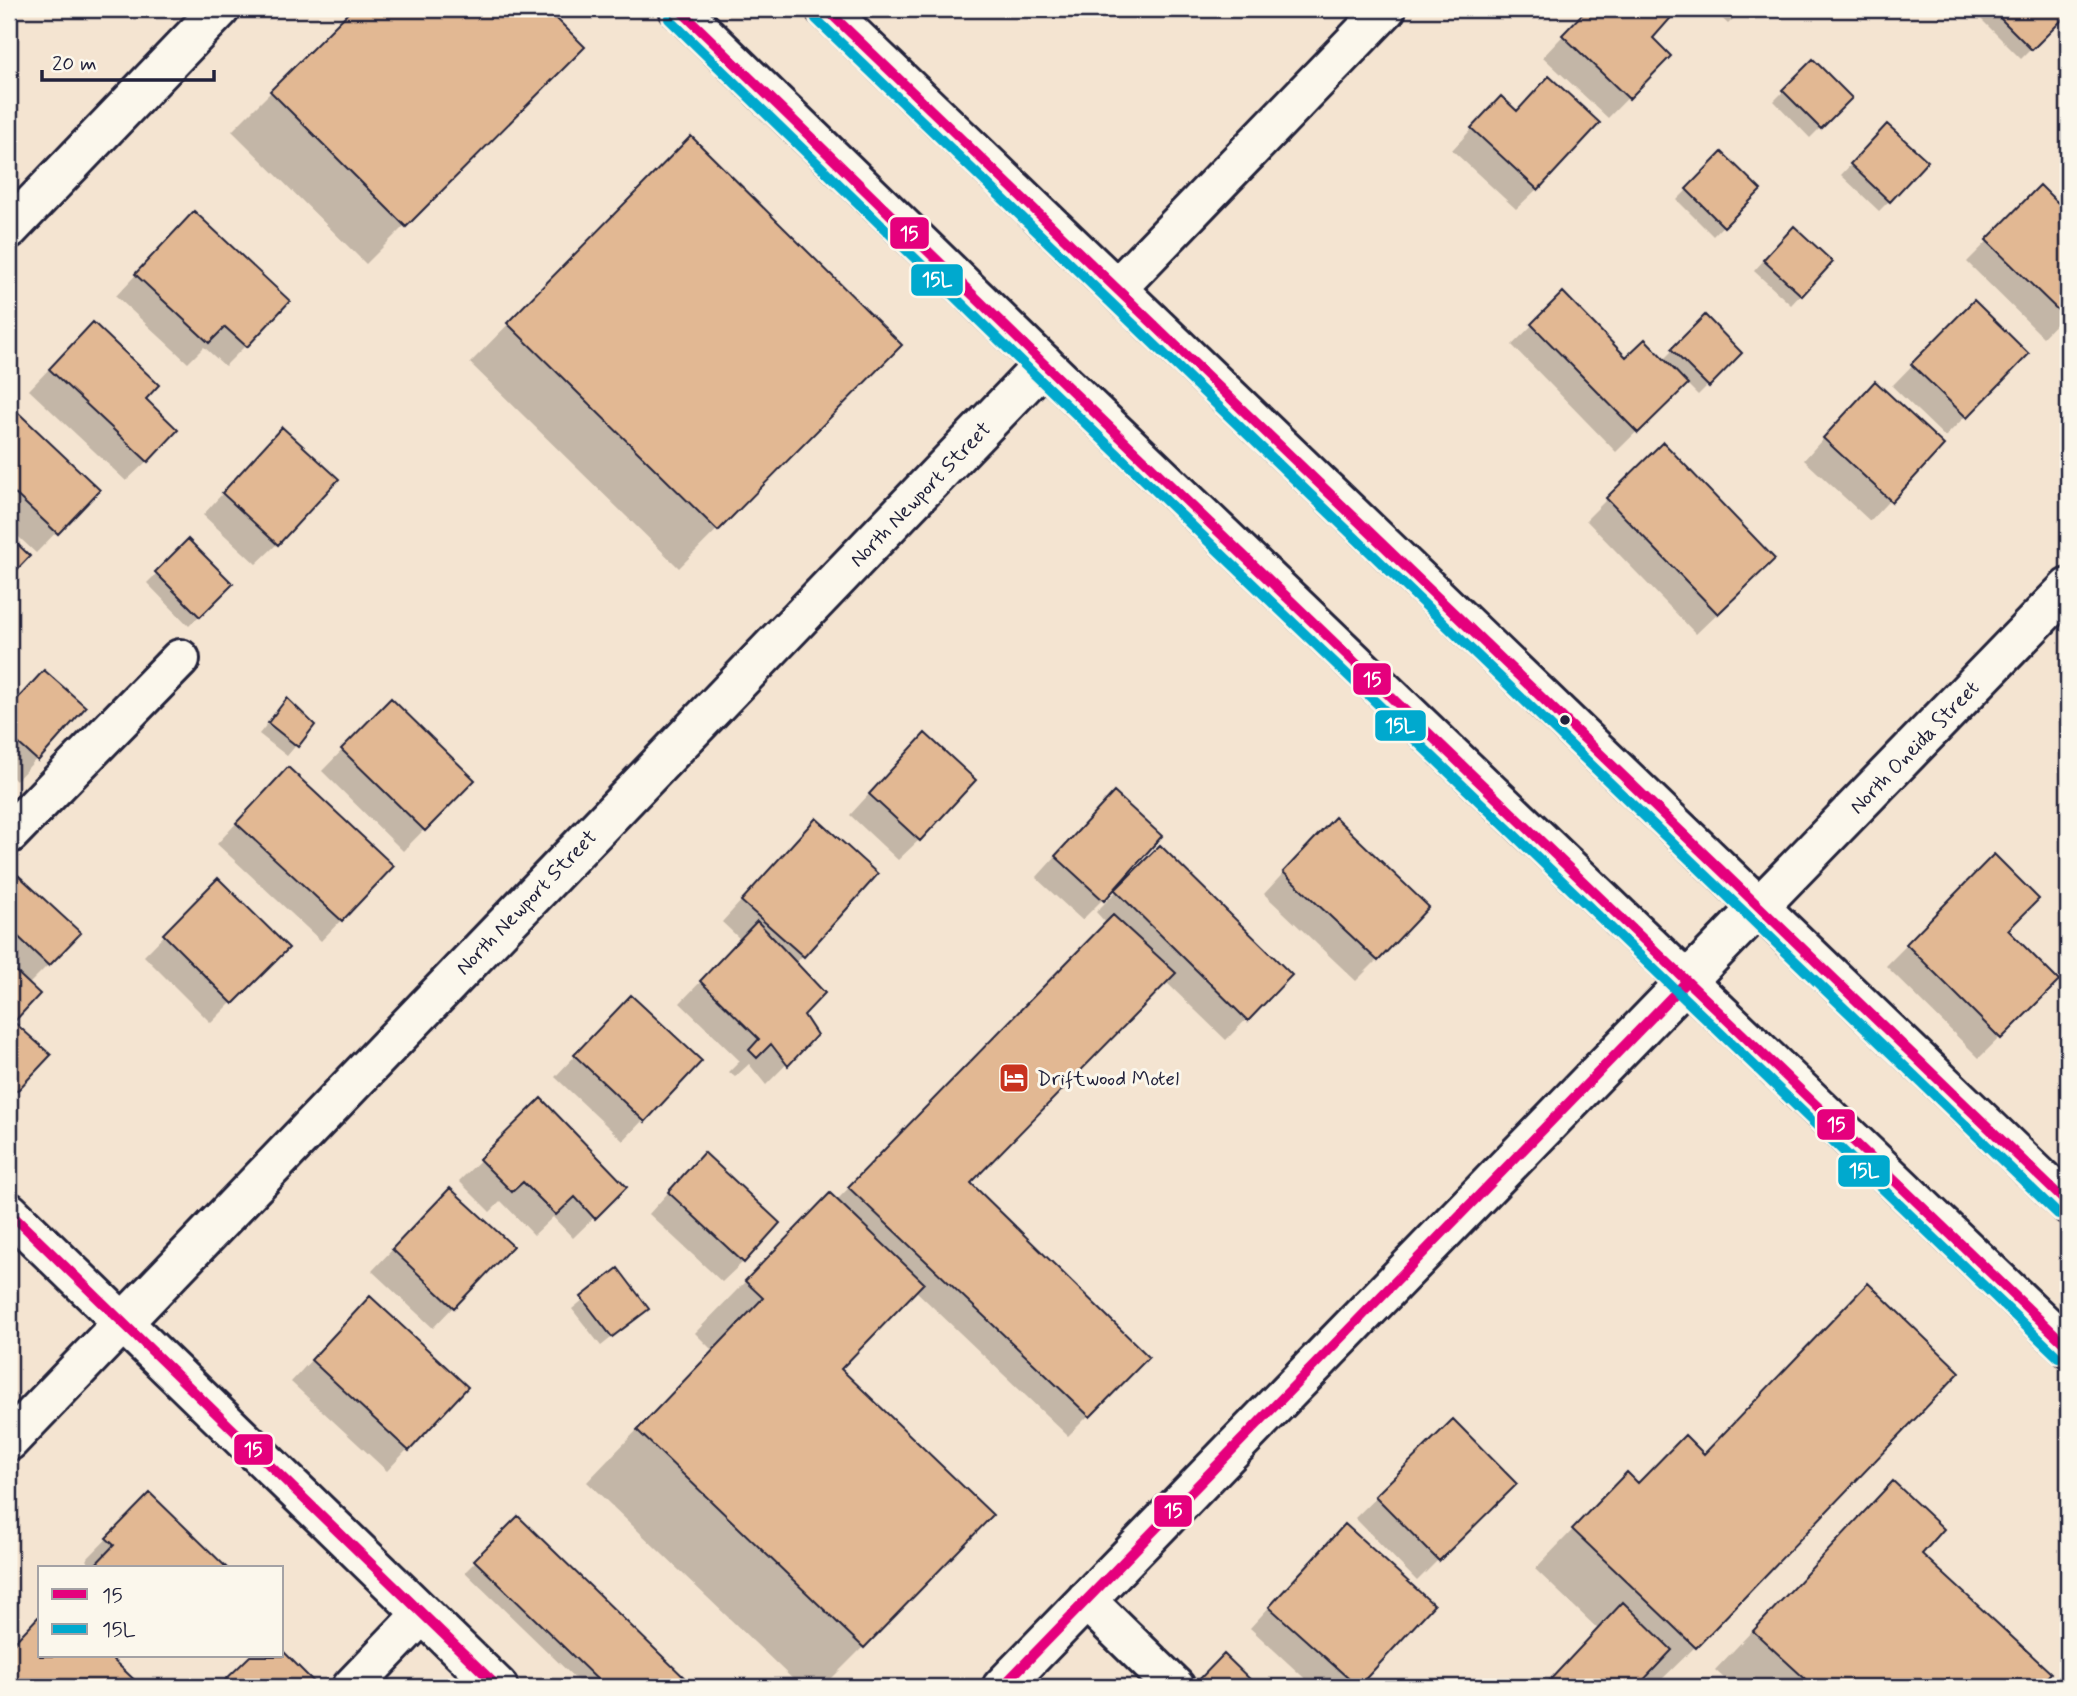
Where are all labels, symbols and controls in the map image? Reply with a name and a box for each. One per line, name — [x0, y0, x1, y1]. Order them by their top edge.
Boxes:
scale bar — [42, 38, 214, 82]
text: 20 m — [52, 50, 97, 78]
line badge: 15 — [889, 216, 930, 250]
text: 15 — [900, 222, 918, 247]
line badge: 15L — [910, 263, 964, 297]
text: 15L — [922, 268, 952, 293]
street label: North Newport Street — [844, 416, 998, 574]
line badge: 15 — [1352, 662, 1392, 696]
text: 15 — [1363, 668, 1381, 693]
street label: North Oneida Street — [1844, 675, 1986, 821]
line badge: 15L — [1374, 709, 1427, 742]
unlabelled marker — [1558, 713, 1572, 727]
text: 15L — [1385, 714, 1415, 739]
street label: North Newport Street — [450, 824, 604, 982]
hotel icon: Driftwood Motel — [997, 1061, 1031, 1095]
place label: Driftwood Motel — [1037, 1065, 1179, 1093]
line badge: 15 — [1816, 1108, 1856, 1141]
text: 15 — [1827, 1113, 1845, 1138]
line badge: 15L — [1837, 1154, 1891, 1188]
text: 15L — [1849, 1159, 1879, 1184]
line badge: 15 — [233, 1433, 274, 1466]
text: 15 — [244, 1438, 262, 1463]
line badge: 15 — [1153, 1494, 1193, 1528]
text: 15 — [1164, 1499, 1182, 1524]
legend — [38, 1566, 284, 1658]
text: 15 — [102, 1582, 123, 1610]
text: 15L — [102, 1616, 136, 1644]

